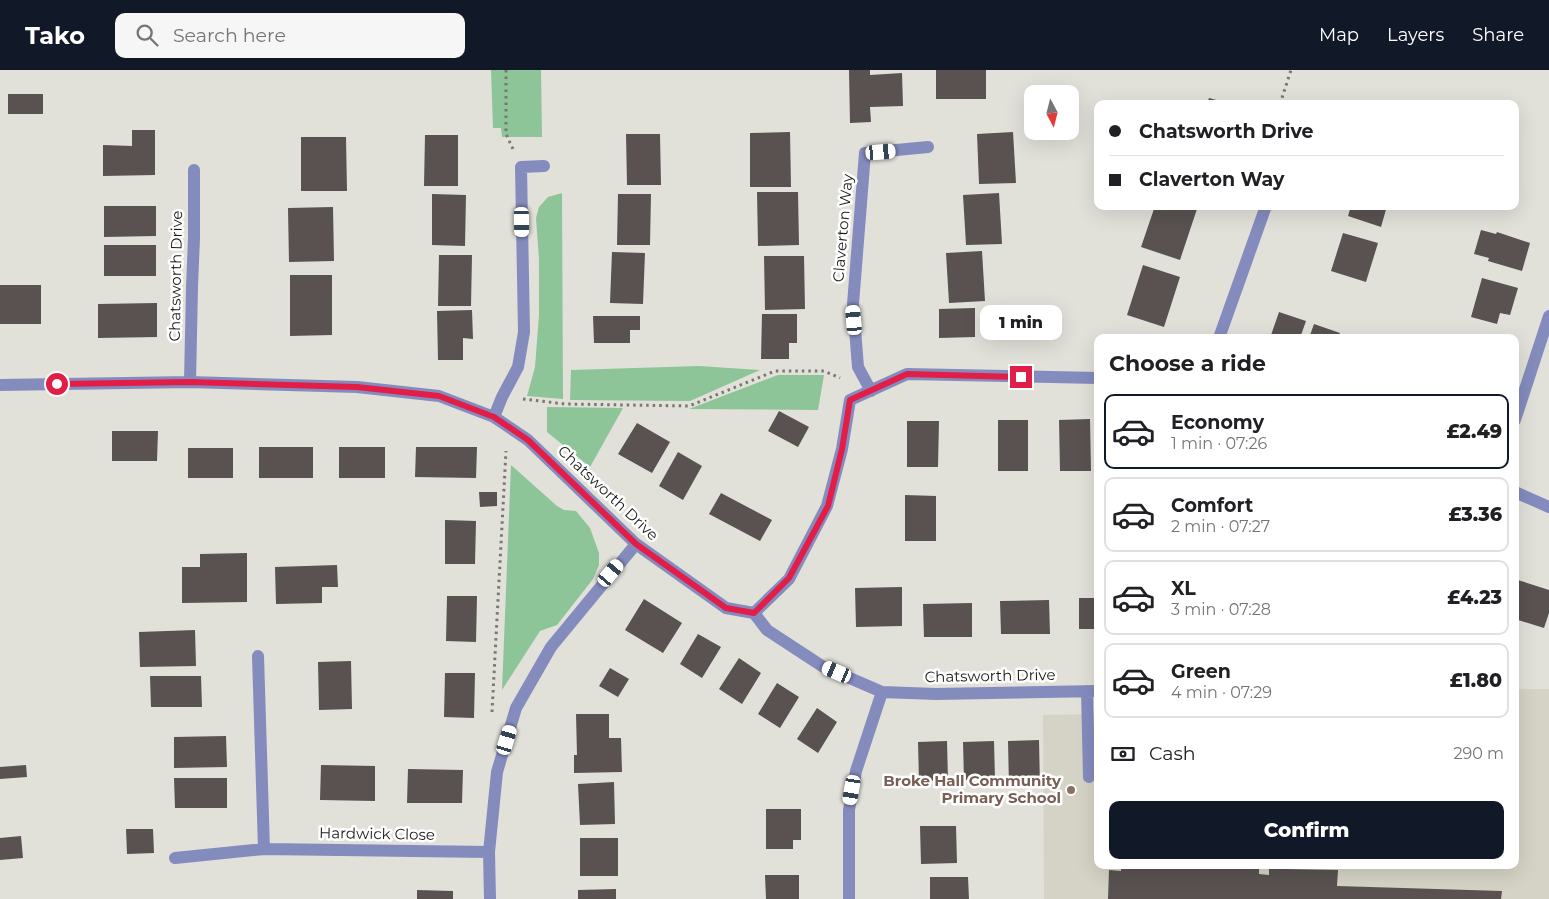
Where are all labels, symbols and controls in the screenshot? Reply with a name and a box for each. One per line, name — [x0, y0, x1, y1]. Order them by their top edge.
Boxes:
search box — [115, 13, 465, 58]
text: Tako — [25, 21, 85, 50]
icon: search — [133, 21, 161, 49]
text: Search here — [173, 24, 286, 47]
text: Map — [1319, 24, 1359, 46]
text: Layers — [1387, 24, 1444, 46]
text: Share — [1472, 24, 1524, 46]
north arrow — [1024, 85, 1079, 140]
map controls — [1024, 85, 1079, 140]
text: Chatsworth Drive — [1139, 120, 1314, 143]
car — [865, 143, 896, 161]
text: Claverton Way — [1139, 168, 1284, 191]
street label: Claverton Way — [828, 172, 857, 283]
car — [514, 207, 529, 237]
street label: Chatsworth Drive — [165, 210, 186, 342]
car — [845, 304, 862, 336]
callout: 1 min — [980, 304, 1062, 340]
text: 1 min — [999, 313, 1043, 332]
text: Choose a ride — [1109, 350, 1266, 377]
route end — [1010, 366, 1032, 388]
route start — [46, 373, 68, 395]
icon: car — [1111, 409, 1156, 454]
text: Economy — [1171, 411, 1264, 434]
text: £2.49 — [1447, 420, 1502, 443]
text: 1 min · 07:26 — [1171, 434, 1267, 453]
street label: Chatsworth Drive — [554, 441, 663, 544]
icon: car — [1111, 492, 1156, 537]
text: Comfort — [1171, 494, 1253, 517]
text: £3.36 — [1448, 503, 1502, 526]
text: 2 min · 07:27 — [1171, 517, 1270, 536]
car — [595, 557, 626, 589]
icon: car — [1111, 575, 1156, 620]
text: XL — [1171, 577, 1196, 600]
text: £4.23 — [1447, 586, 1502, 609]
text: 3 min · 07:28 — [1171, 600, 1271, 619]
icon: car — [1111, 658, 1156, 703]
car — [820, 659, 853, 685]
text: Green — [1171, 660, 1231, 683]
street label: Chatsworth Drive — [924, 665, 1056, 686]
text: £1.80 — [1450, 669, 1502, 692]
text: 4 min · 07:29 — [1171, 683, 1272, 702]
car — [495, 723, 518, 757]
icon: cash — [1109, 740, 1137, 768]
text: Cash — [1149, 742, 1196, 765]
text: 290 m — [1453, 744, 1504, 763]
place label: Broke Hall Community Primary School — [883, 771, 1062, 807]
car — [842, 774, 861, 806]
marker: Broke Hall Community Primary School — [1065, 784, 1077, 796]
button: Confirm — [1109, 801, 1504, 859]
street label: Hardwick Close — [319, 823, 435, 844]

